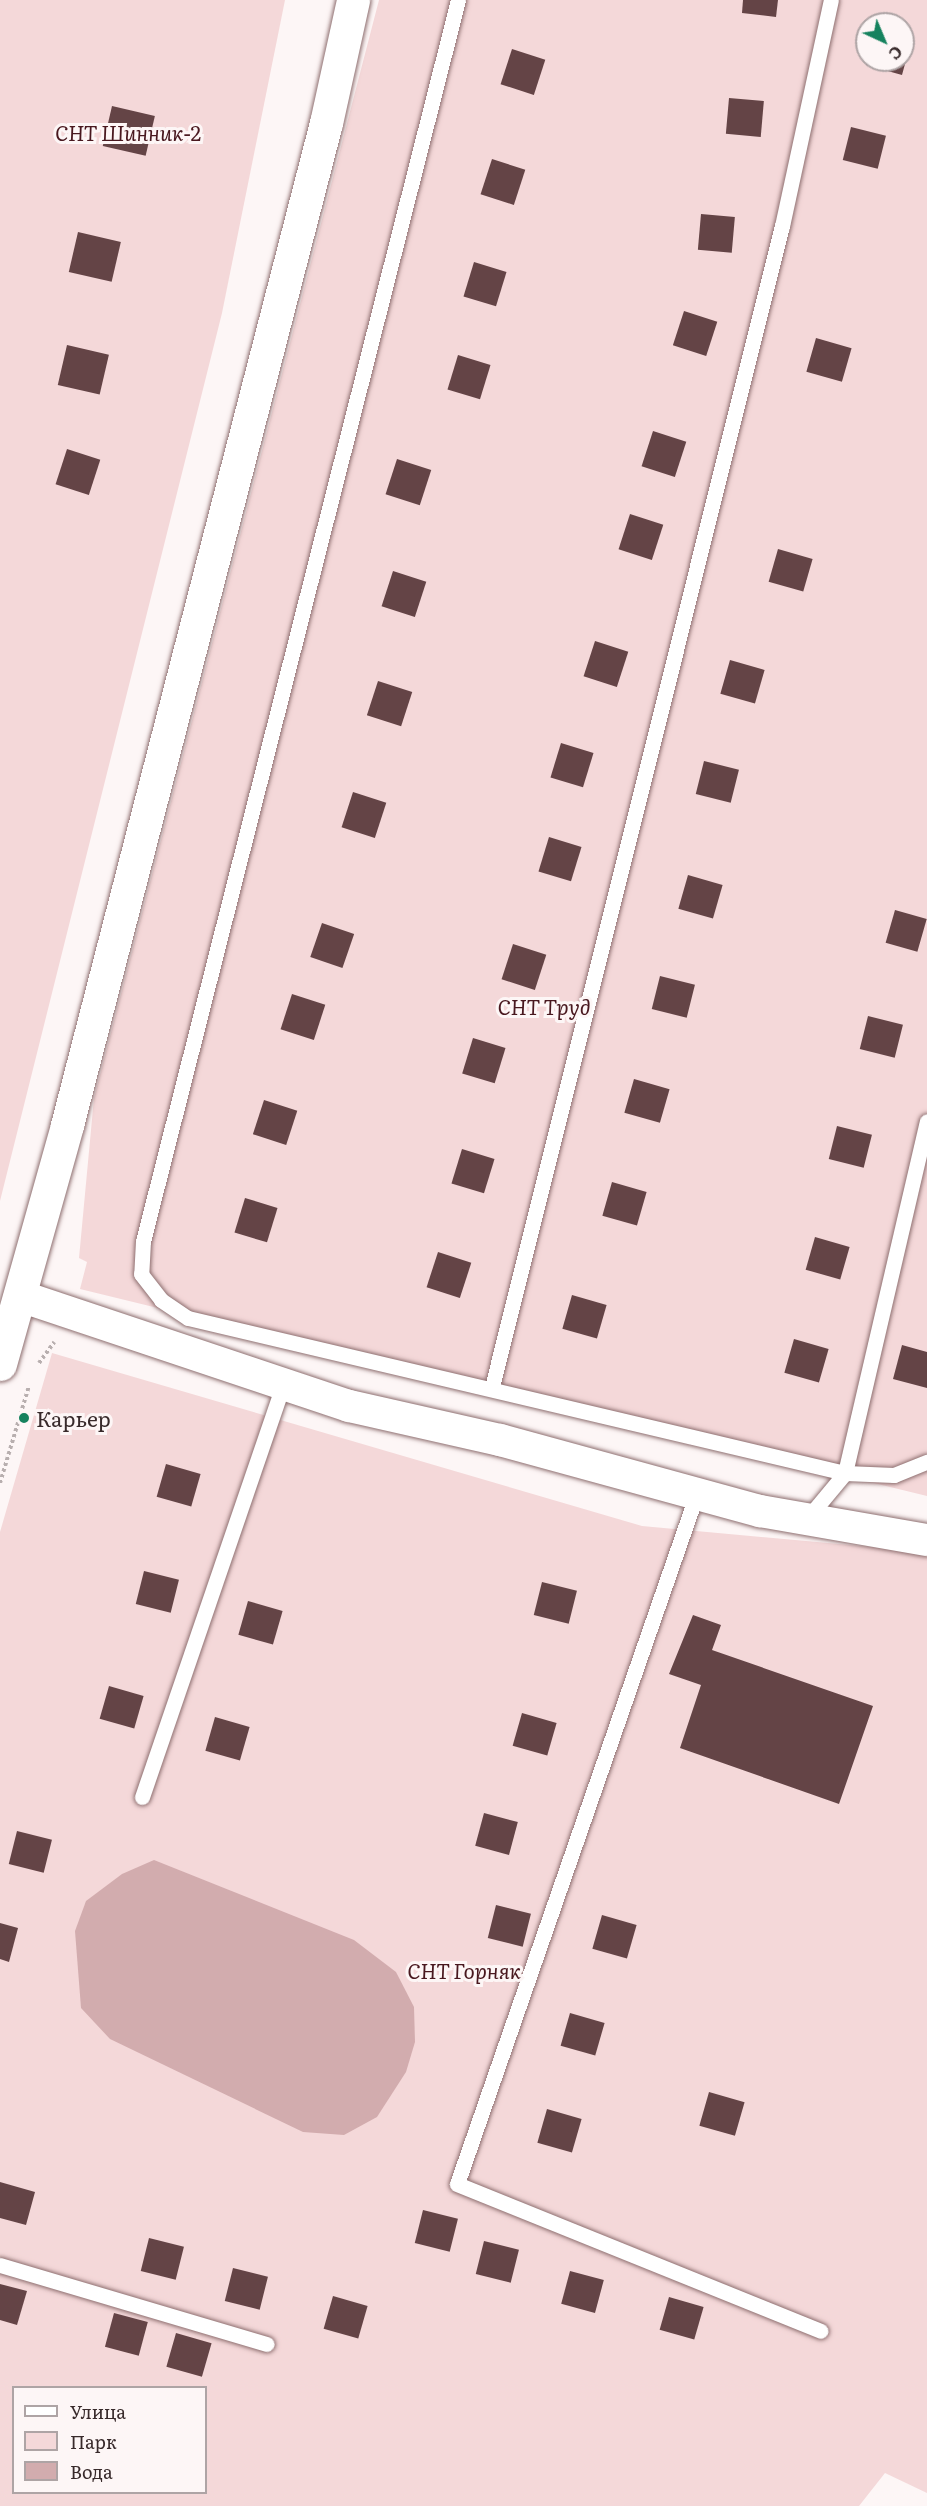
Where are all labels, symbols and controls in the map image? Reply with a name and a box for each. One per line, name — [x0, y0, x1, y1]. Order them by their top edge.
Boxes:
north arrow — [855, 12, 915, 72]
text: С — [884, 41, 909, 66]
park label: СНТ Шинник-2 — [55, 119, 201, 145]
park label: СНТ Труд — [497, 993, 591, 1019]
place label: Карьер — [36, 1405, 111, 1431]
marker: Карьер — [17, 1411, 31, 1425]
park label: СНТ Горняк — [407, 1957, 521, 1983]
legend — [12, 2386, 207, 2494]
text: Улица — [70, 2398, 126, 2425]
text: Парк — [70, 2428, 117, 2455]
text: Вода — [70, 2458, 113, 2485]

